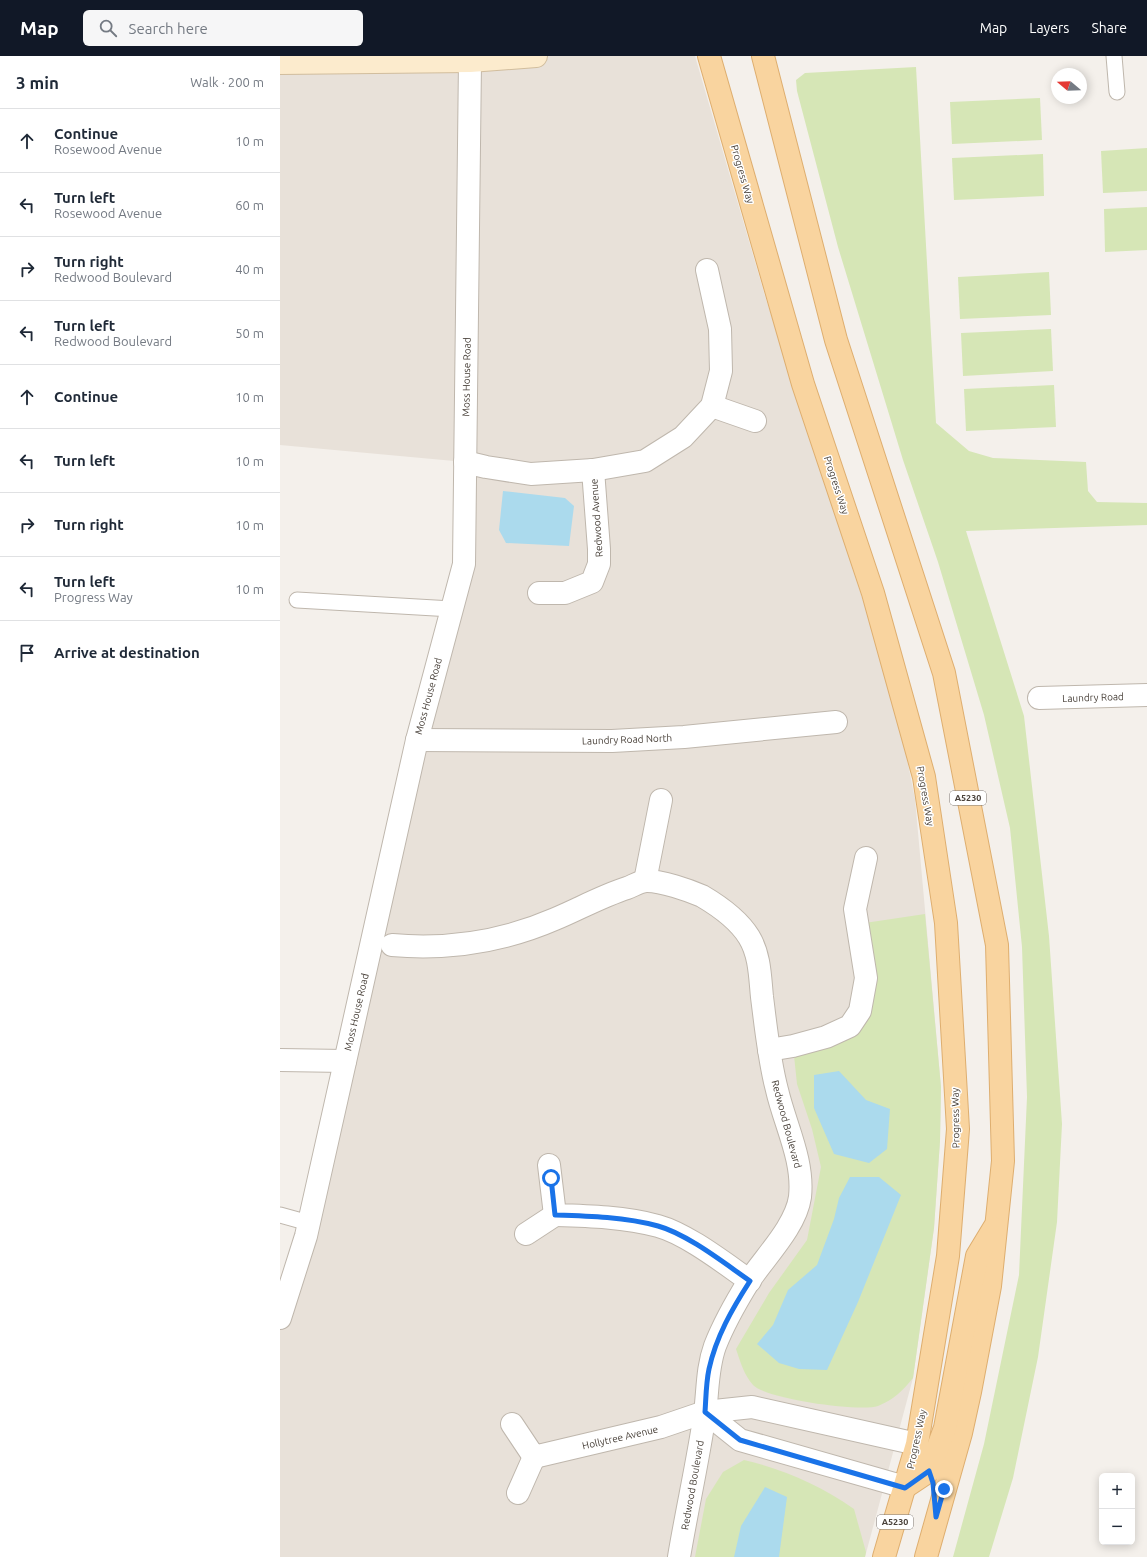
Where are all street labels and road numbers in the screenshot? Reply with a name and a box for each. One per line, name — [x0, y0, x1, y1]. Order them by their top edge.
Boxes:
street label: Progress Way — [729, 143, 756, 205]
street label: Moss House Road — [460, 337, 473, 417]
street label: Progress Way — [822, 455, 851, 516]
street label: Redwood Avenue — [588, 478, 605, 558]
street label: Moss House Road — [413, 656, 444, 736]
street label: Laundry Road — [1062, 691, 1124, 704]
street label: Laundry Road North — [582, 732, 672, 747]
street label: Progress Way — [915, 765, 936, 827]
road number: A5230 — [950, 791, 986, 805]
street label: Moss House Road — [342, 972, 371, 1052]
street label: Redwood Boulevard — [769, 1079, 804, 1170]
street label: Progress Way — [949, 1087, 962, 1148]
street label: Progress Way — [905, 1408, 928, 1470]
street label: Hollytree Avenue — [581, 1423, 659, 1452]
street label: Redwood Boulevard — [679, 1439, 706, 1531]
road number: A5230 — [877, 1515, 913, 1529]

